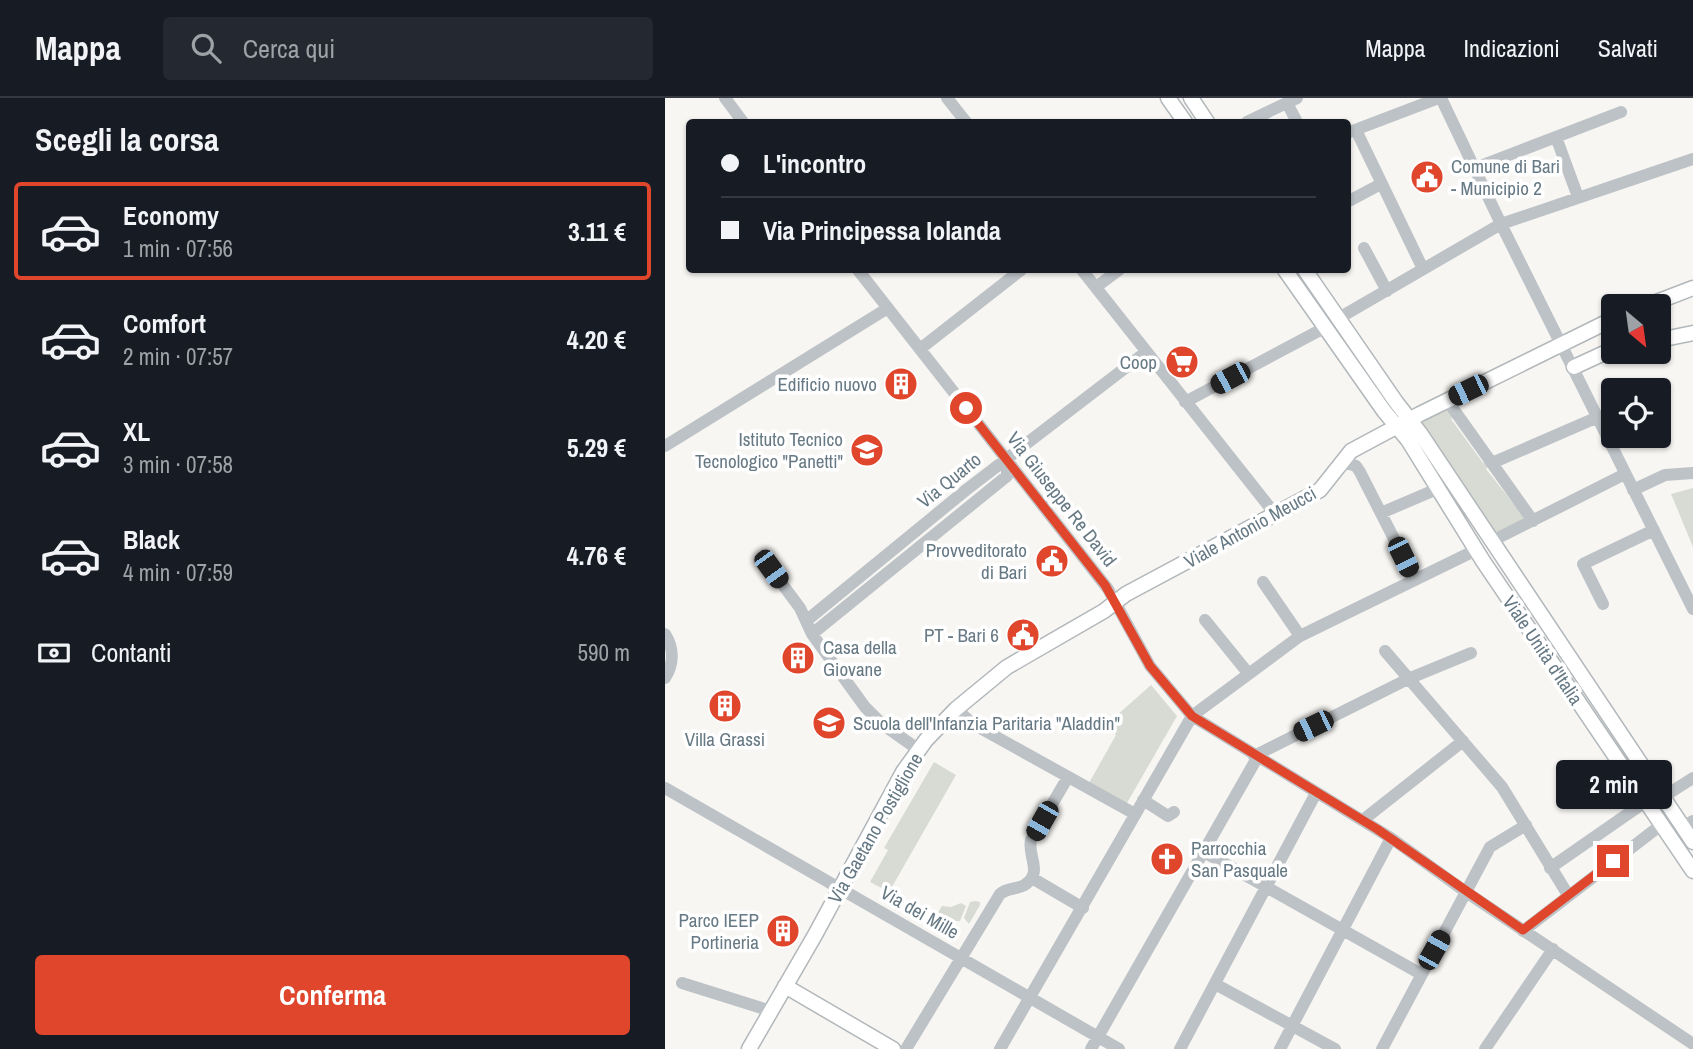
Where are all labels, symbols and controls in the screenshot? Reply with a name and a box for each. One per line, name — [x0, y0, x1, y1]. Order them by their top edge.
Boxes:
search box — [163, 17, 653, 80]
text: Mappa — [35, 26, 121, 70]
icon: search — [187, 29, 225, 67]
text: Cerca qui — [243, 31, 335, 66]
text: Mappa — [1365, 32, 1426, 64]
text: Indicazioni — [1464, 32, 1560, 64]
text: Salvati — [1598, 32, 1658, 64]
text: Scegli la corsa — [35, 118, 219, 161]
text: L'incontro — [763, 146, 866, 181]
place label: Comune di Bari - Municipio 2 — [1451, 153, 1560, 201]
public building icon: Comune di Bari - Municipio 2 — [1408, 158, 1446, 196]
text: Economy — [123, 198, 219, 233]
icon: car — [39, 200, 102, 263]
text: Via Principessa Iolanda — [763, 213, 1001, 248]
text: 3.11 € — [568, 214, 626, 249]
text: 1 min · 07:56 — [123, 233, 233, 264]
north arrow — [1601, 294, 1671, 364]
map controls — [1601, 294, 1671, 448]
text: Comfort — [123, 306, 206, 341]
icon: car — [39, 308, 102, 371]
text: 4.20 € — [567, 322, 626, 357]
text: 2 min · 07:57 — [123, 341, 233, 372]
supermarket icon: Coop — [1163, 343, 1201, 381]
place label: Coop — [1120, 349, 1157, 375]
car — [1207, 359, 1254, 397]
building icon: Edificio nuovo — [882, 365, 920, 403]
place label: Edificio nuovo — [777, 371, 877, 397]
car — [1445, 371, 1492, 409]
button: locate — [1601, 378, 1671, 448]
route start — [950, 392, 982, 424]
text: XL — [123, 414, 150, 449]
icon: car — [39, 416, 102, 479]
place label: Istituto Tecnico Tecnologico "Panetti" — [695, 426, 843, 474]
street label: Via Giuseppe Re David — [1001, 426, 1123, 572]
text: 5.29 € — [567, 430, 626, 465]
school or university icon: Istituto Tecnico Tecnologico "Panetti" — [848, 431, 886, 469]
street label: Via Quarto — [912, 446, 986, 514]
text: 3 min · 07:58 — [123, 449, 233, 480]
street label: Viale Antonio Meucci — [1179, 480, 1321, 574]
text: Black — [123, 522, 180, 557]
icon: car — [39, 524, 102, 587]
car — [1385, 534, 1422, 580]
place label: Provveditorato di Bari — [926, 537, 1027, 585]
text: 4.76 € — [567, 538, 626, 573]
public building icon: Provveditorato di Bari — [1033, 542, 1071, 580]
car — [751, 546, 792, 592]
text: 4 min · 07:59 — [123, 557, 233, 588]
street label: Viale Unità d'Italia — [1497, 590, 1589, 710]
public building icon: PT - Bari 6 — [1004, 616, 1042, 654]
place label: PT - Bari 6 — [924, 622, 999, 648]
icon: cash — [35, 634, 73, 672]
place label: Casa della Giovane — [823, 634, 897, 682]
text: Contanti — [91, 635, 172, 670]
text: 590 m — [578, 637, 630, 668]
building icon: Casa della Giovane — [779, 639, 817, 677]
building icon: Villa Grassi — [706, 687, 744, 725]
school or university icon: Scuola dell'Infanzia Paritaria "Aladdin" — [810, 704, 848, 742]
car — [1290, 707, 1337, 745]
place label: Scuola dell'Infanzia Paritaria "Aladdin" — [853, 710, 1120, 736]
place label: Villa Grassi — [685, 726, 765, 752]
street label: Via Gaetano Postiglione — [821, 748, 929, 908]
callout: 2 min — [1555, 760, 1671, 808]
text: 2 min — [1589, 769, 1639, 800]
car — [1023, 798, 1062, 844]
place label: Parrocchia San Pasquale — [1191, 835, 1288, 883]
church icon: Parrocchia San Pasquale — [1148, 840, 1186, 878]
route end — [1597, 845, 1629, 877]
street label: Via dei Mille — [876, 879, 964, 945]
place label: Parco IEEP Portineria — [678, 907, 759, 955]
building icon: Parco IEEP Portineria — [764, 912, 802, 950]
car — [1415, 927, 1454, 973]
button: Conferma — [35, 955, 630, 1035]

